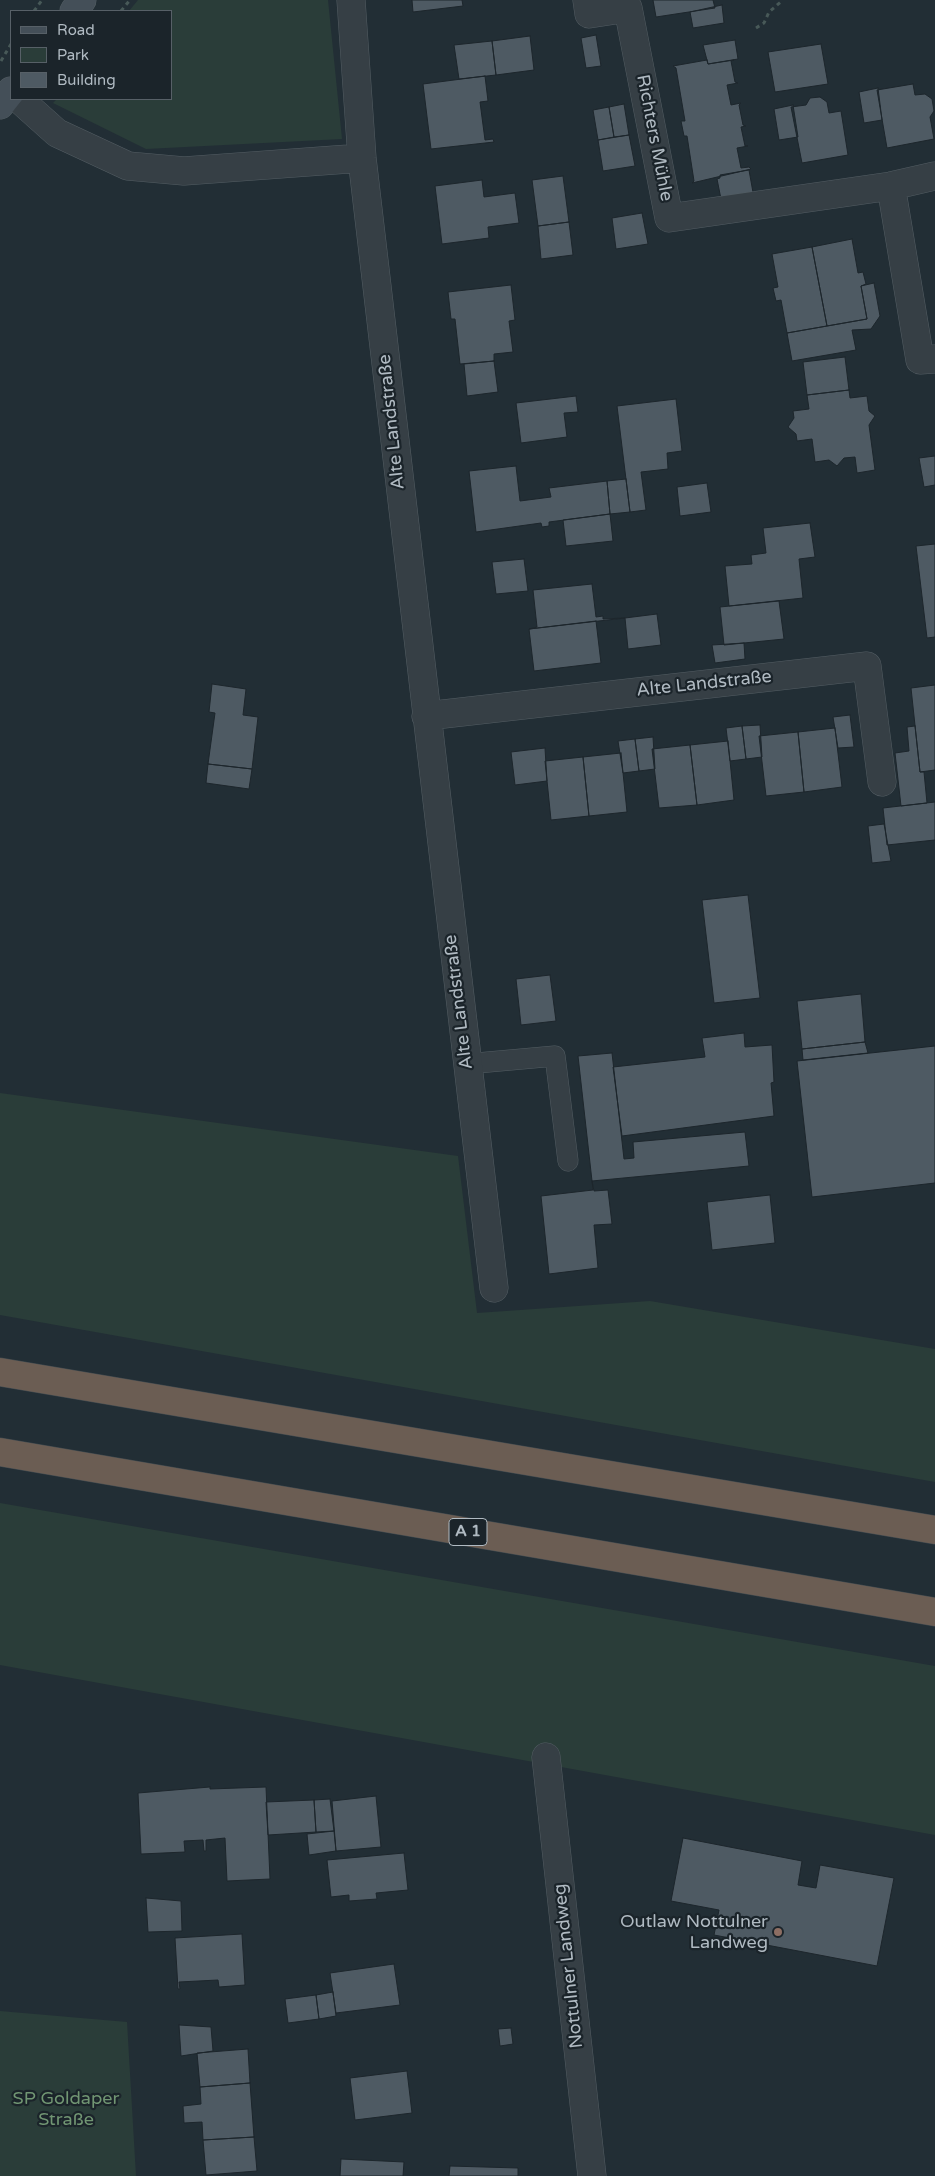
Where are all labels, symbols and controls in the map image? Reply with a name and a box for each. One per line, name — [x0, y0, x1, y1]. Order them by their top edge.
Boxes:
legend — [10, 10, 172, 100]
text: Road — [57, 21, 95, 39]
text: Park — [57, 46, 89, 64]
text: Building — [57, 71, 116, 89]
street label: Richters Mühle — [631, 73, 677, 203]
street label: Alte Landstraße — [374, 353, 410, 491]
street label: Alte Landstraße — [635, 666, 773, 702]
street label: Alte Landstraße — [440, 933, 478, 1071]
road number: A 1 — [449, 1518, 487, 1545]
street label: Nottulner Landweg — [550, 1883, 588, 2049]
place label: Outlaw Nottulner Landweg — [620, 1911, 768, 1954]
marker: Outlaw Nottulner Landweg — [772, 1926, 784, 1938]
park label: SP Goldaper Straße — [13, 2088, 119, 2130]

